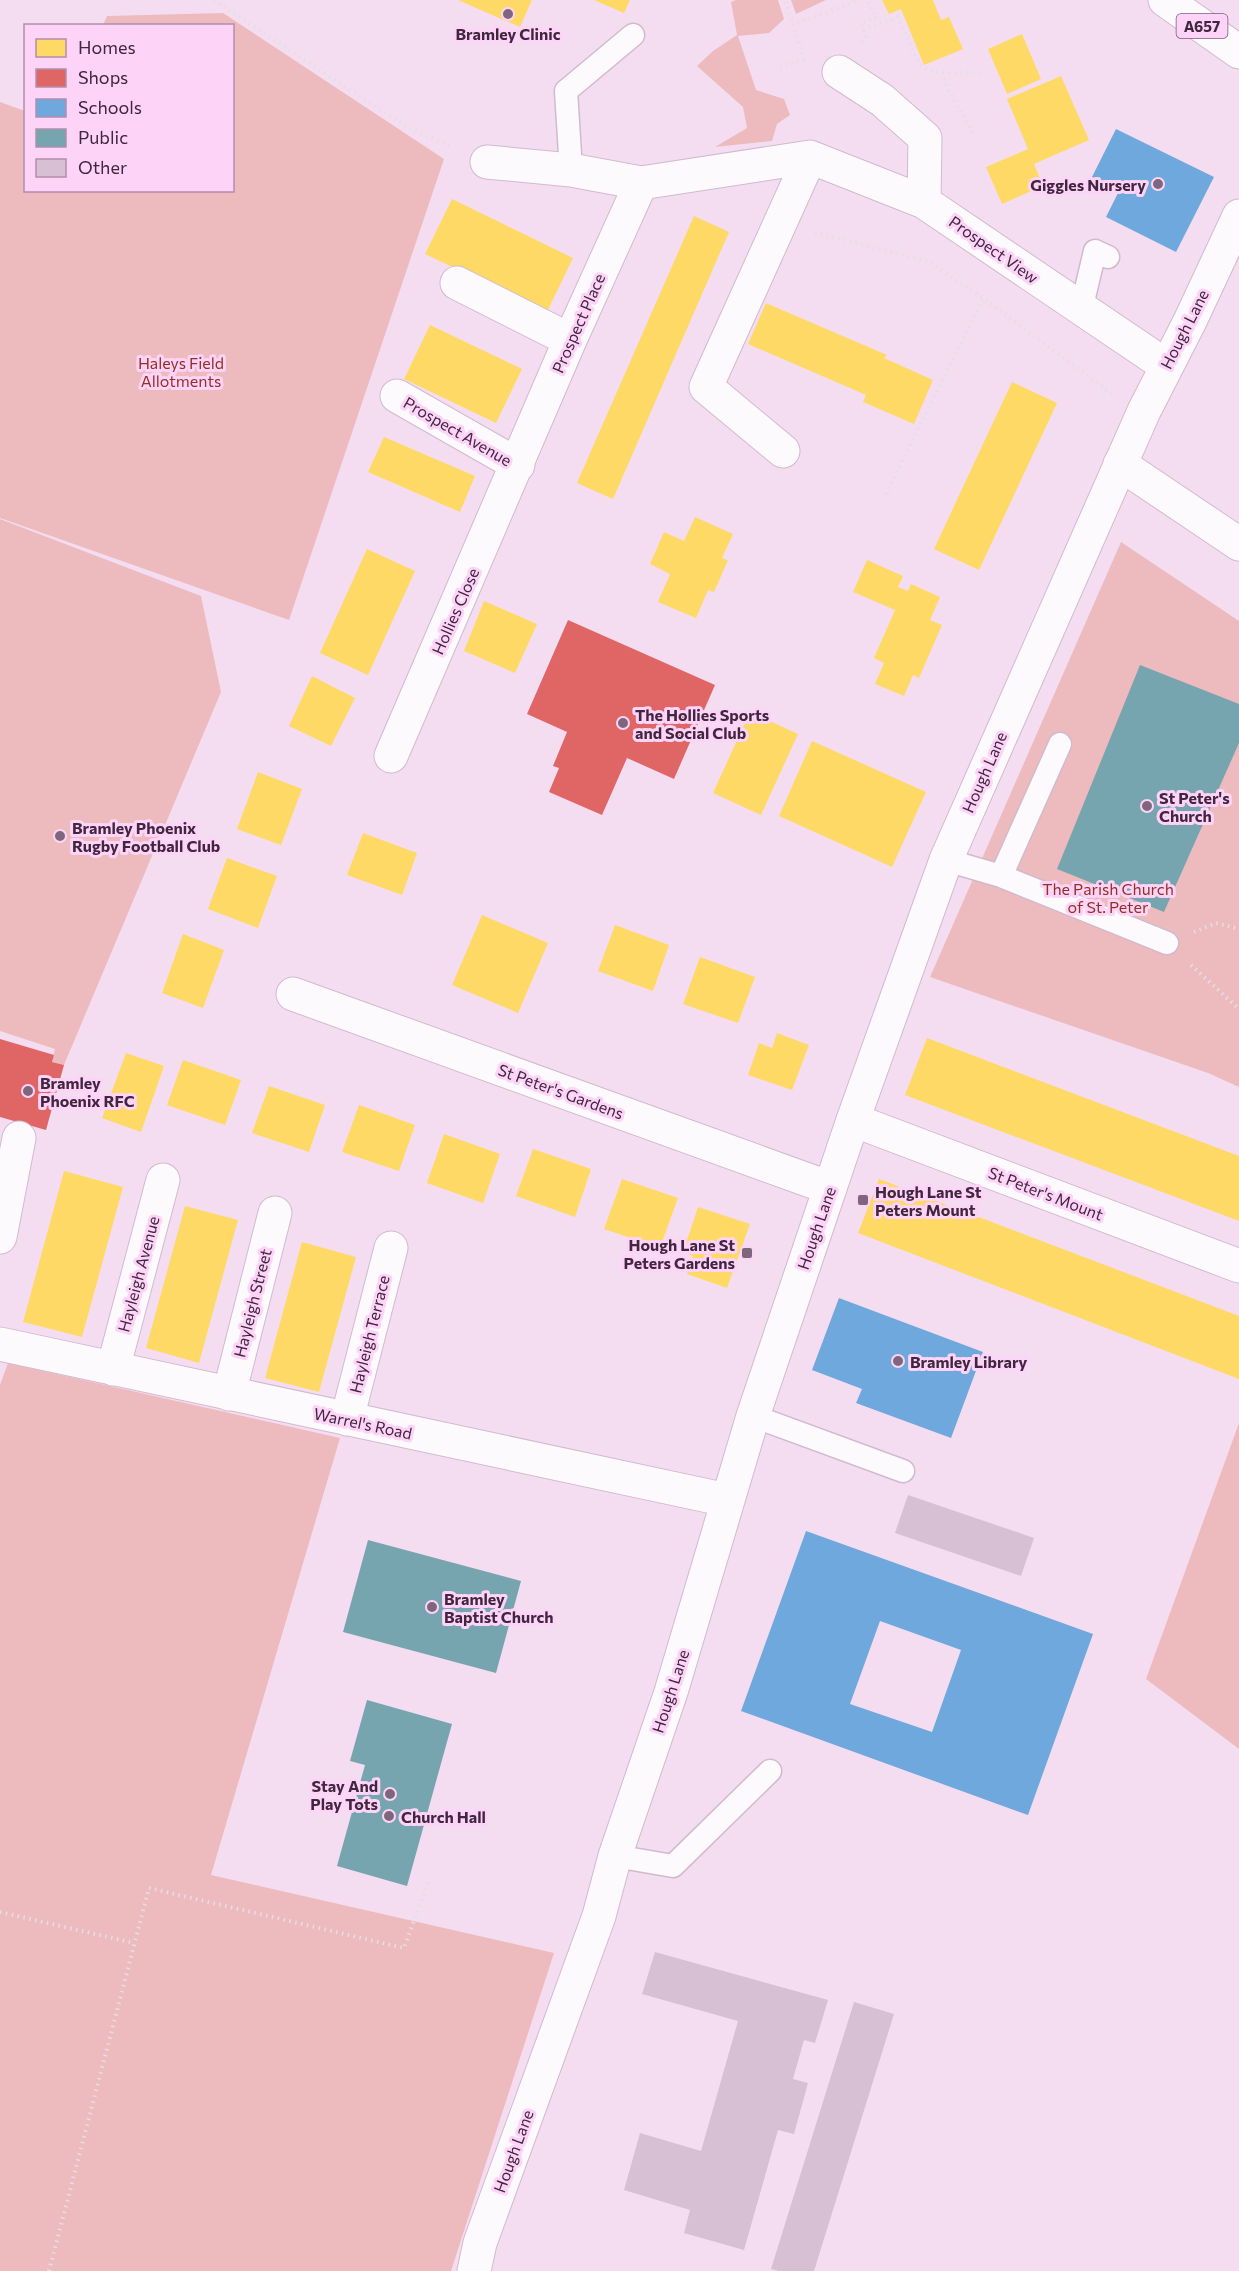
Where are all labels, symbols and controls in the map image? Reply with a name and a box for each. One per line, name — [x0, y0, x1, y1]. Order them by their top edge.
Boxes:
marker: Bramley Clinic — [501, 7, 515, 21]
road number: A657 — [1176, 14, 1228, 38]
legend — [24, 24, 234, 192]
place label: Bramley Clinic — [455, 24, 561, 43]
text: Homes — [78, 36, 136, 58]
text: Shops — [78, 66, 128, 88]
text: Schools — [78, 96, 142, 118]
text: Public — [78, 126, 128, 148]
text: Other — [78, 156, 127, 178]
place label: Giggles Nursery — [1030, 175, 1146, 194]
marker: Giggles Nursery — [1151, 177, 1165, 191]
street label: Prospect View — [946, 211, 1042, 287]
street label: Prospect Place — [548, 270, 608, 376]
street label: Hough Lane — [1156, 286, 1212, 372]
park label: Haleys Field Allotments — [138, 353, 224, 390]
street label: Prospect Avenue — [401, 392, 515, 470]
street label: Hollies Close — [427, 565, 483, 657]
place label: The Hollies Sports and Social Club — [635, 705, 769, 742]
marker: The Hollies Sports and Social Club — [616, 716, 630, 730]
street label: Hough Lane — [958, 729, 1010, 815]
place label: St Peter's Church — [1159, 788, 1230, 825]
marker: St Peter's Church — [1140, 799, 1154, 813]
place label: Bramley Phoenix Rugby Football Club — [72, 818, 220, 855]
marker: Bramley Phoenix Rugby Football Club — [53, 829, 67, 843]
park label: The Parish Church of St. Peter — [1042, 879, 1174, 916]
street label: St Peter's Gardens — [496, 1059, 626, 1123]
place label: Bramley Phoenix RFC — [40, 1073, 135, 1110]
marker: Bramley Phoenix RFC — [21, 1084, 35, 1098]
street label: St Peter's Mount — [986, 1162, 1106, 1224]
place label: Hough Lane St Peters Mount — [875, 1182, 982, 1219]
street label: Hough Lane — [793, 1184, 839, 1272]
marker: Hough Lane St Peters Mount — [856, 1193, 870, 1207]
street label: Hayleigh Avenue — [113, 1214, 163, 1334]
place label: Hough Lane St Peters Gardens — [623, 1235, 735, 1272]
street label: Hayleigh Street — [229, 1246, 275, 1359]
marker: Hough Lane St Peters Gardens — [740, 1246, 754, 1260]
street label: Hayleigh Terrace — [345, 1273, 393, 1395]
place label: Bramley Library — [910, 1352, 1027, 1371]
marker: Bramley Library — [891, 1354, 905, 1368]
street label: Warrel's Road — [312, 1403, 414, 1443]
place label: Bramley Baptist Church — [444, 1589, 554, 1626]
marker: Bramley Baptist Church — [425, 1600, 439, 1614]
street label: Hough Lane — [648, 1647, 692, 1735]
place label: Stay And Play Tots — [310, 1776, 378, 1813]
marker: Stay And Play Tots — [383, 1787, 397, 1801]
place label: Church Hall — [401, 1807, 486, 1826]
marker: Church Hall — [382, 1809, 396, 1823]
street label: Hough Lane — [489, 2107, 537, 2195]

